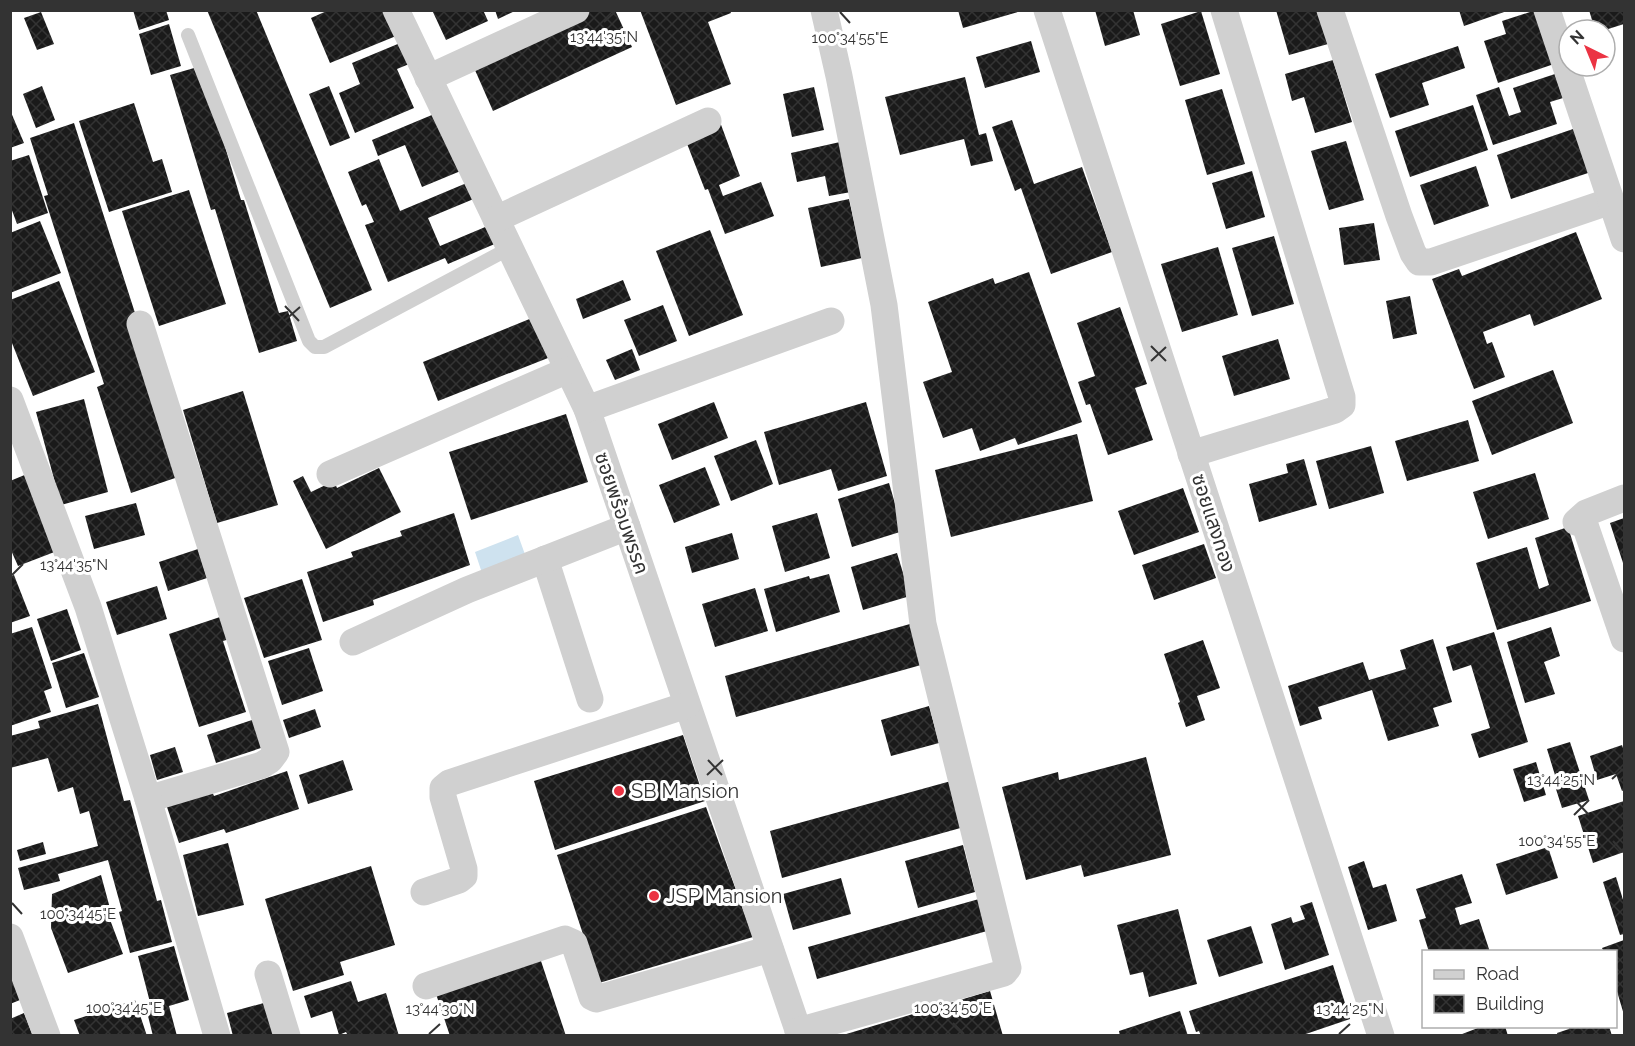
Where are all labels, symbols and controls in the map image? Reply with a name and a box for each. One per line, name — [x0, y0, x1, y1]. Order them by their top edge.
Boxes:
north arrow — [1557, 18, 1617, 78]
text: N — [1566, 26, 1588, 49]
text: 13°44'35"N — [570, 28, 638, 46]
text: 100°34'55"E — [812, 29, 888, 47]
street label: ซอยพร้อมพรรค — [590, 449, 654, 577]
street label: ซอยแสงทอง — [1187, 471, 1241, 575]
text: 13°44'35"N — [40, 556, 108, 574]
text: 13°44'25"N — [1527, 771, 1595, 789]
place label: SB Mansion — [631, 779, 739, 803]
marker: SB Mansion — [612, 784, 626, 798]
text: 100°34'55"E — [1519, 832, 1595, 850]
place label: JSP Mansion — [666, 884, 782, 908]
marker: JSP Mansion — [647, 889, 661, 903]
text: 100°34'45"E — [40, 905, 116, 923]
legend — [1422, 950, 1617, 1028]
text: Road — [1476, 963, 1519, 984]
text: Building — [1476, 993, 1544, 1014]
text: 100°34'45"E — [86, 999, 162, 1017]
text: 100°34'50"E — [914, 999, 992, 1017]
text: 13°44'30"N — [405, 1000, 475, 1018]
text: 13°44'25"N — [1316, 1000, 1384, 1018]

